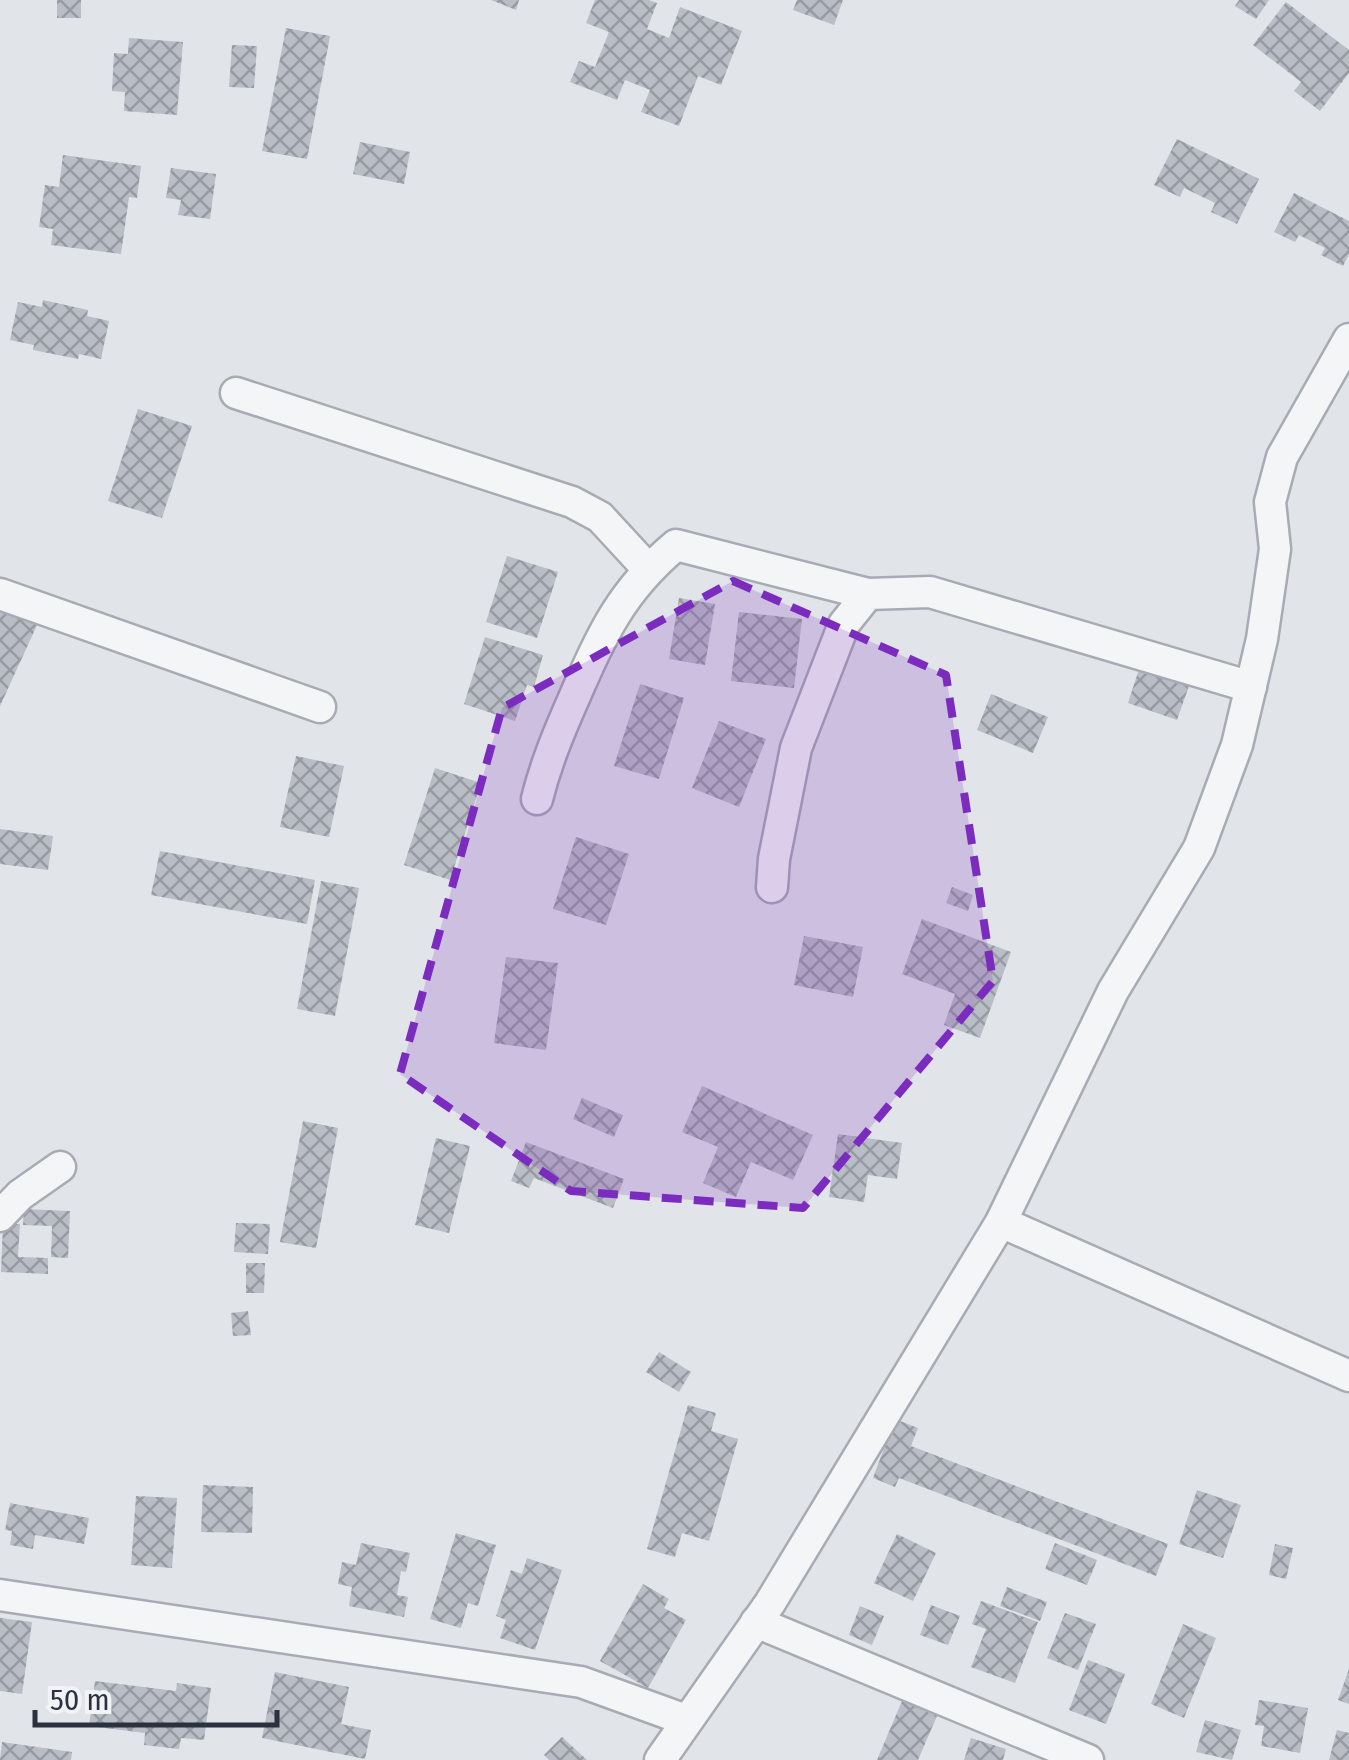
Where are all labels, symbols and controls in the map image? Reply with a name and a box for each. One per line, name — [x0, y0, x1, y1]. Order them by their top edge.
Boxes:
scale bar — [35, 1665, 278, 1727]
text: 50 m — [50, 1682, 110, 1718]

